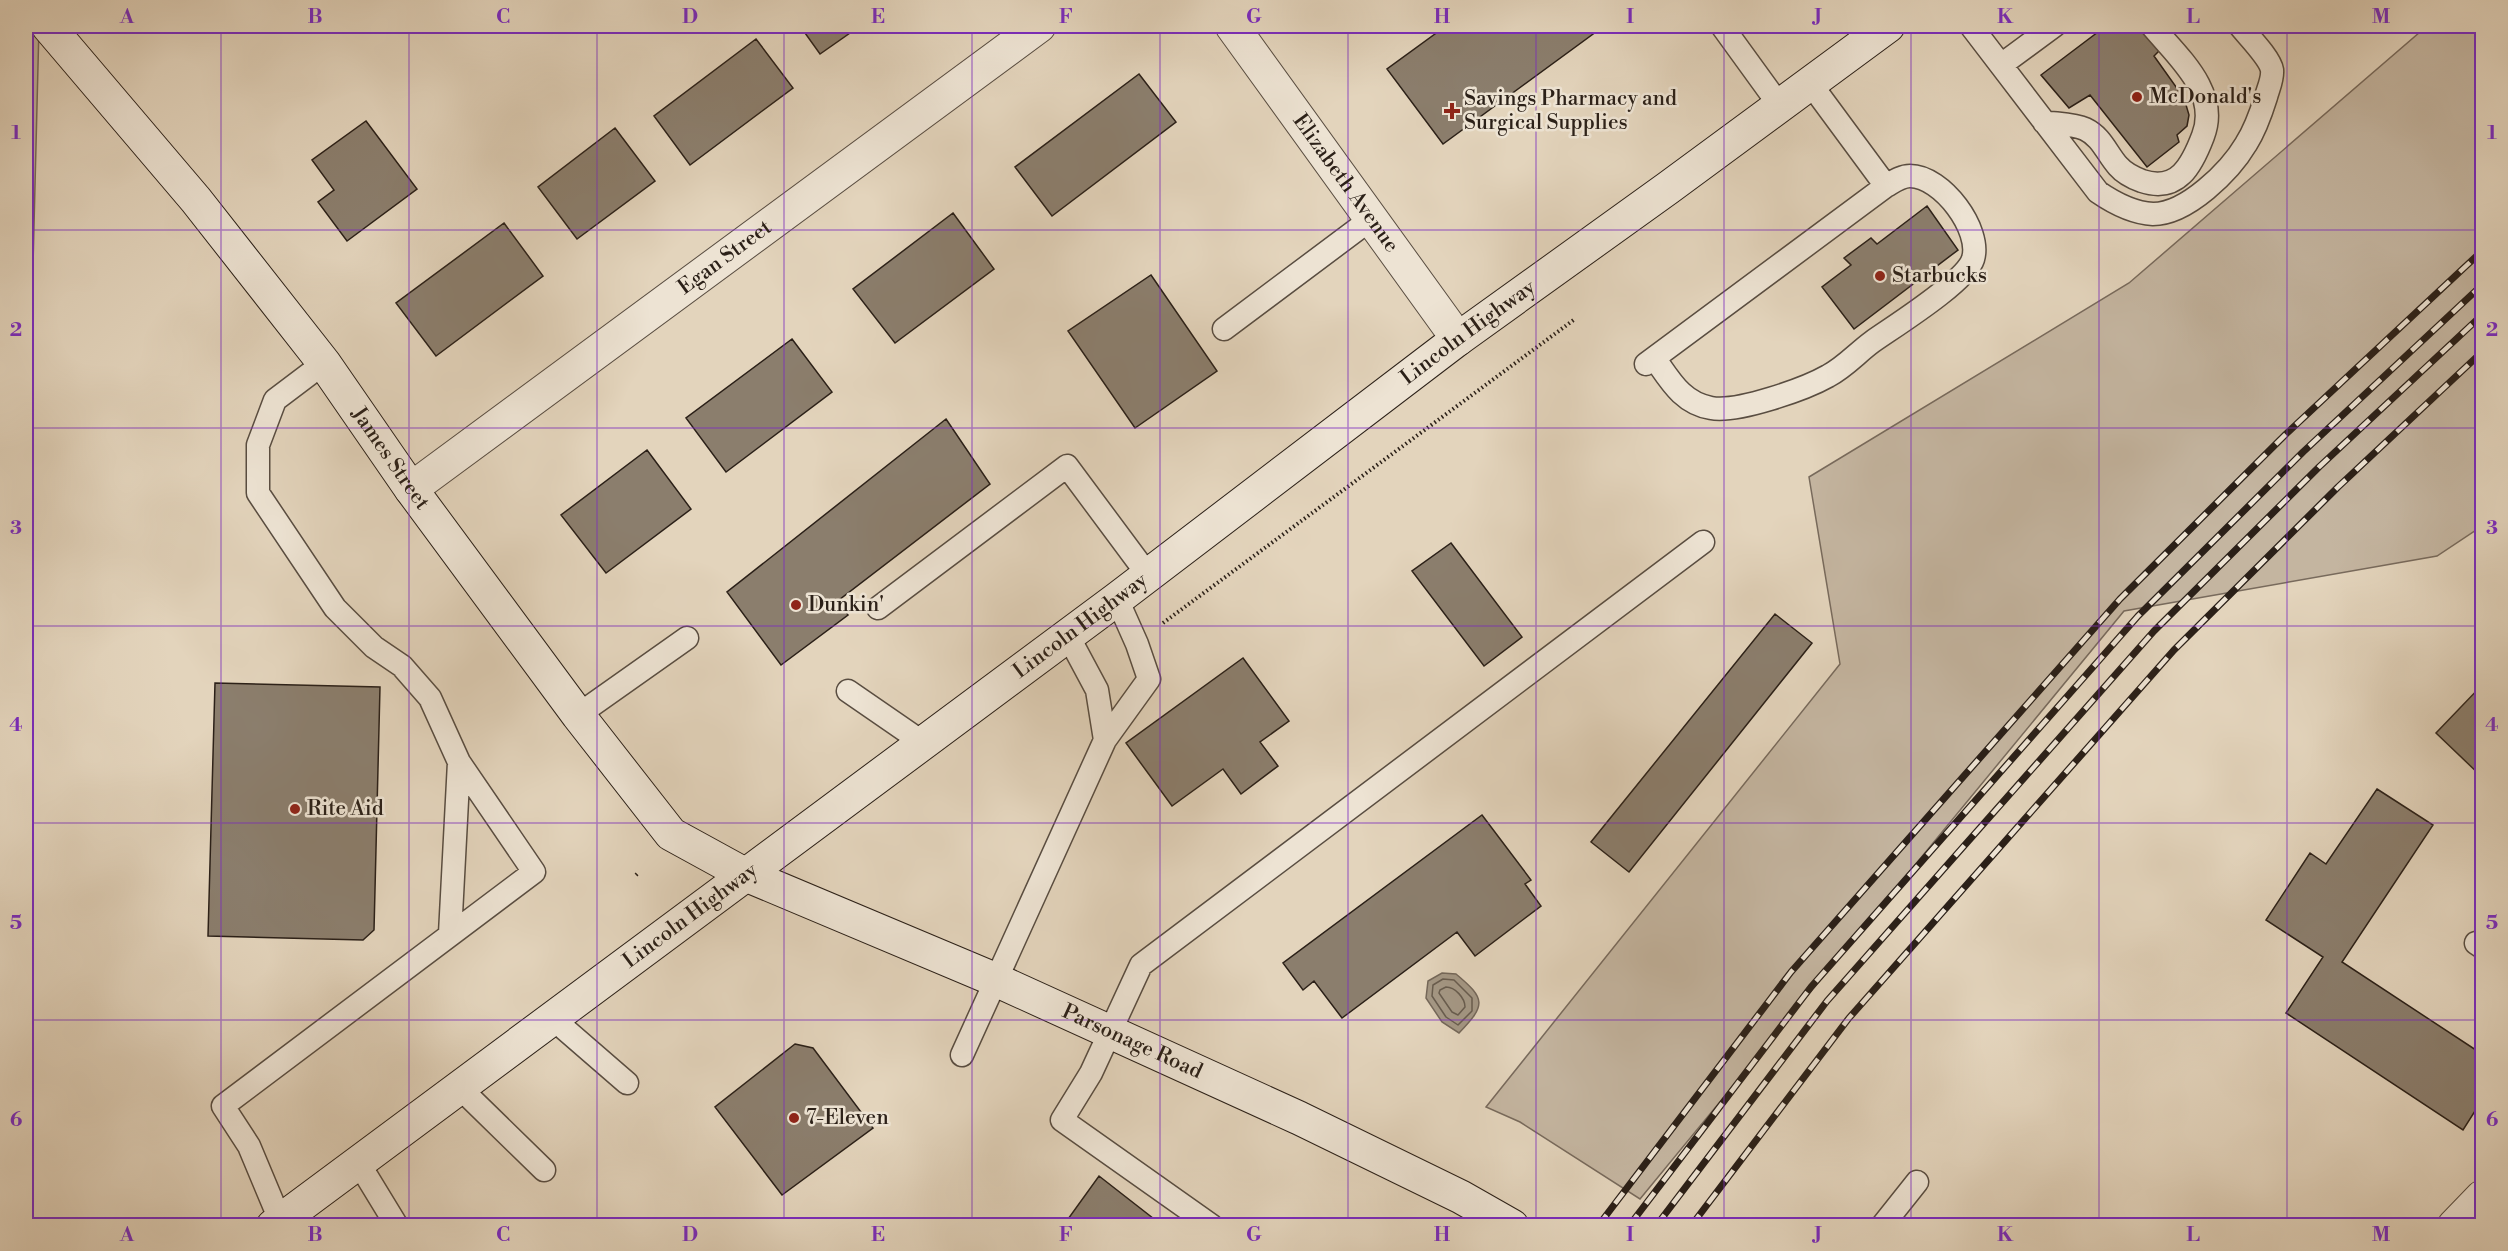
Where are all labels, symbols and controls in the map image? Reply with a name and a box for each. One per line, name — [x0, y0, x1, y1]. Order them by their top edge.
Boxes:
text: A — [119, 5, 135, 30]
text: B — [307, 5, 323, 30]
text: C — [496, 5, 510, 30]
text: D — [682, 5, 698, 30]
text: E — [871, 5, 885, 30]
text: F — [1059, 5, 1073, 30]
text: G — [1246, 5, 1262, 30]
text: H — [1434, 5, 1451, 30]
text: I — [1626, 5, 1634, 30]
text: J — [1811, 5, 1822, 30]
text: K — [1997, 5, 2014, 30]
text: L — [2186, 5, 2200, 30]
text: M — [2372, 5, 2391, 30]
place label: McDonald's — [2149, 84, 2261, 110]
place label: Savings Pharmacy and Surgical Supplies — [1464, 86, 1677, 136]
marker: McDonald's — [2130, 90, 2144, 104]
marker: Savings Pharmacy and Surgical Supplies — [1445, 104, 1459, 118]
street label: Elizabeth Avenue — [1287, 109, 1404, 258]
text: 1 — [11, 121, 21, 146]
text: 1 — [2487, 121, 2497, 146]
street label: Egan Street — [673, 214, 777, 301]
place label: Starbucks — [1892, 263, 1987, 289]
marker: Starbucks — [1873, 269, 1887, 283]
street label: Lincoln Highway — [1395, 274, 1541, 391]
text: 2 — [10, 318, 22, 343]
text: 2 — [2486, 318, 2498, 343]
street label: James Street — [345, 401, 435, 515]
text: 3 — [10, 516, 22, 541]
text: 3 — [2486, 516, 2498, 541]
street label: Lincoln Highway — [1008, 567, 1154, 685]
place label: Dunkin' — [808, 592, 884, 618]
marker: Dunkin' — [789, 598, 803, 612]
text: 4 — [9, 713, 23, 738]
text: 4 — [2485, 713, 2499, 738]
place label: Rite Aid — [307, 796, 384, 822]
marker: Rite Aid — [288, 802, 302, 816]
street label: Lincoln Highway — [618, 857, 764, 974]
text: 5 — [10, 911, 22, 936]
text: 5 — [2486, 911, 2498, 936]
street label: Parsonage Road — [1058, 999, 1206, 1085]
place label: 7-Eleven — [806, 1105, 889, 1131]
text: 6 — [10, 1108, 23, 1133]
text: 6 — [2486, 1108, 2499, 1133]
marker: 7-Eleven — [787, 1111, 801, 1125]
text: A — [119, 1223, 135, 1248]
text: B — [307, 1223, 323, 1248]
text: C — [496, 1223, 510, 1248]
text: D — [682, 1223, 698, 1248]
text: E — [871, 1223, 885, 1248]
text: F — [1059, 1223, 1073, 1248]
text: G — [1246, 1223, 1262, 1248]
text: H — [1434, 1223, 1451, 1248]
text: I — [1626, 1223, 1634, 1248]
text: J — [1811, 1223, 1822, 1248]
text: K — [1997, 1223, 2014, 1248]
text: L — [2186, 1223, 2200, 1248]
text: M — [2372, 1223, 2391, 1248]

